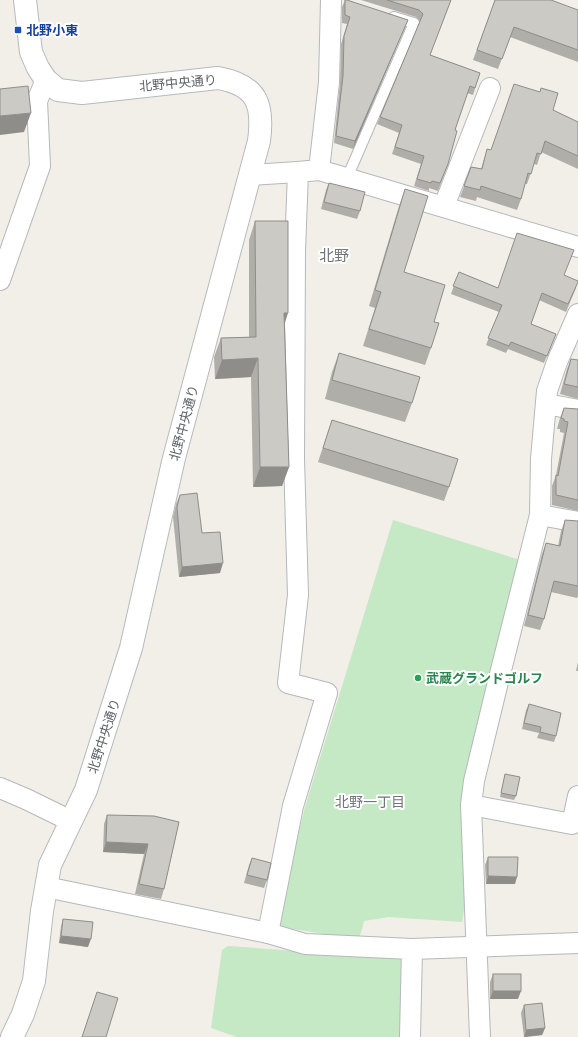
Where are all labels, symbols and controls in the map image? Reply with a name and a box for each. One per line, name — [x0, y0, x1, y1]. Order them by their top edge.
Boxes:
place label: 北野小東 — [26, 23, 78, 38]
marker: 北野小東 — [13, 25, 23, 35]
street label: 北野中央通り — [138, 72, 218, 94]
district label: 北野 — [319, 247, 349, 264]
street label: 北野中央通り — [167, 383, 201, 463]
place label: 武蔵グランドゴルフ — [426, 671, 543, 686]
marker: 武蔵グランドゴルフ — [413, 673, 423, 683]
street label: 北野中央通り — [85, 697, 123, 775]
district label: 北野一丁目 — [335, 794, 405, 810]

